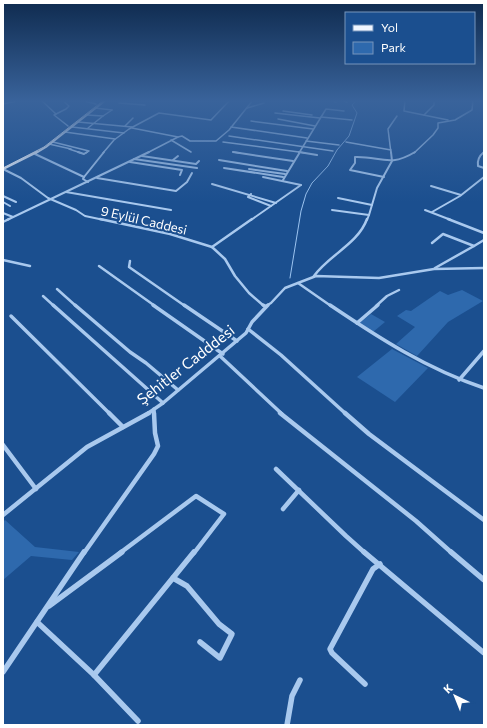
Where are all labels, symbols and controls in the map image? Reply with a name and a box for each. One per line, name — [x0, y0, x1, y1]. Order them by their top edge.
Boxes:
legend — [345, 12, 475, 64]
text: Yol — [381, 20, 398, 34]
text: Park — [381, 40, 407, 54]
street label: 9 Eylül Caddesi — [99, 202, 189, 238]
street label: Şehitler Cadddesi — [133, 321, 238, 408]
north arrow — [435, 676, 475, 716]
text: K — [441, 681, 455, 696]

